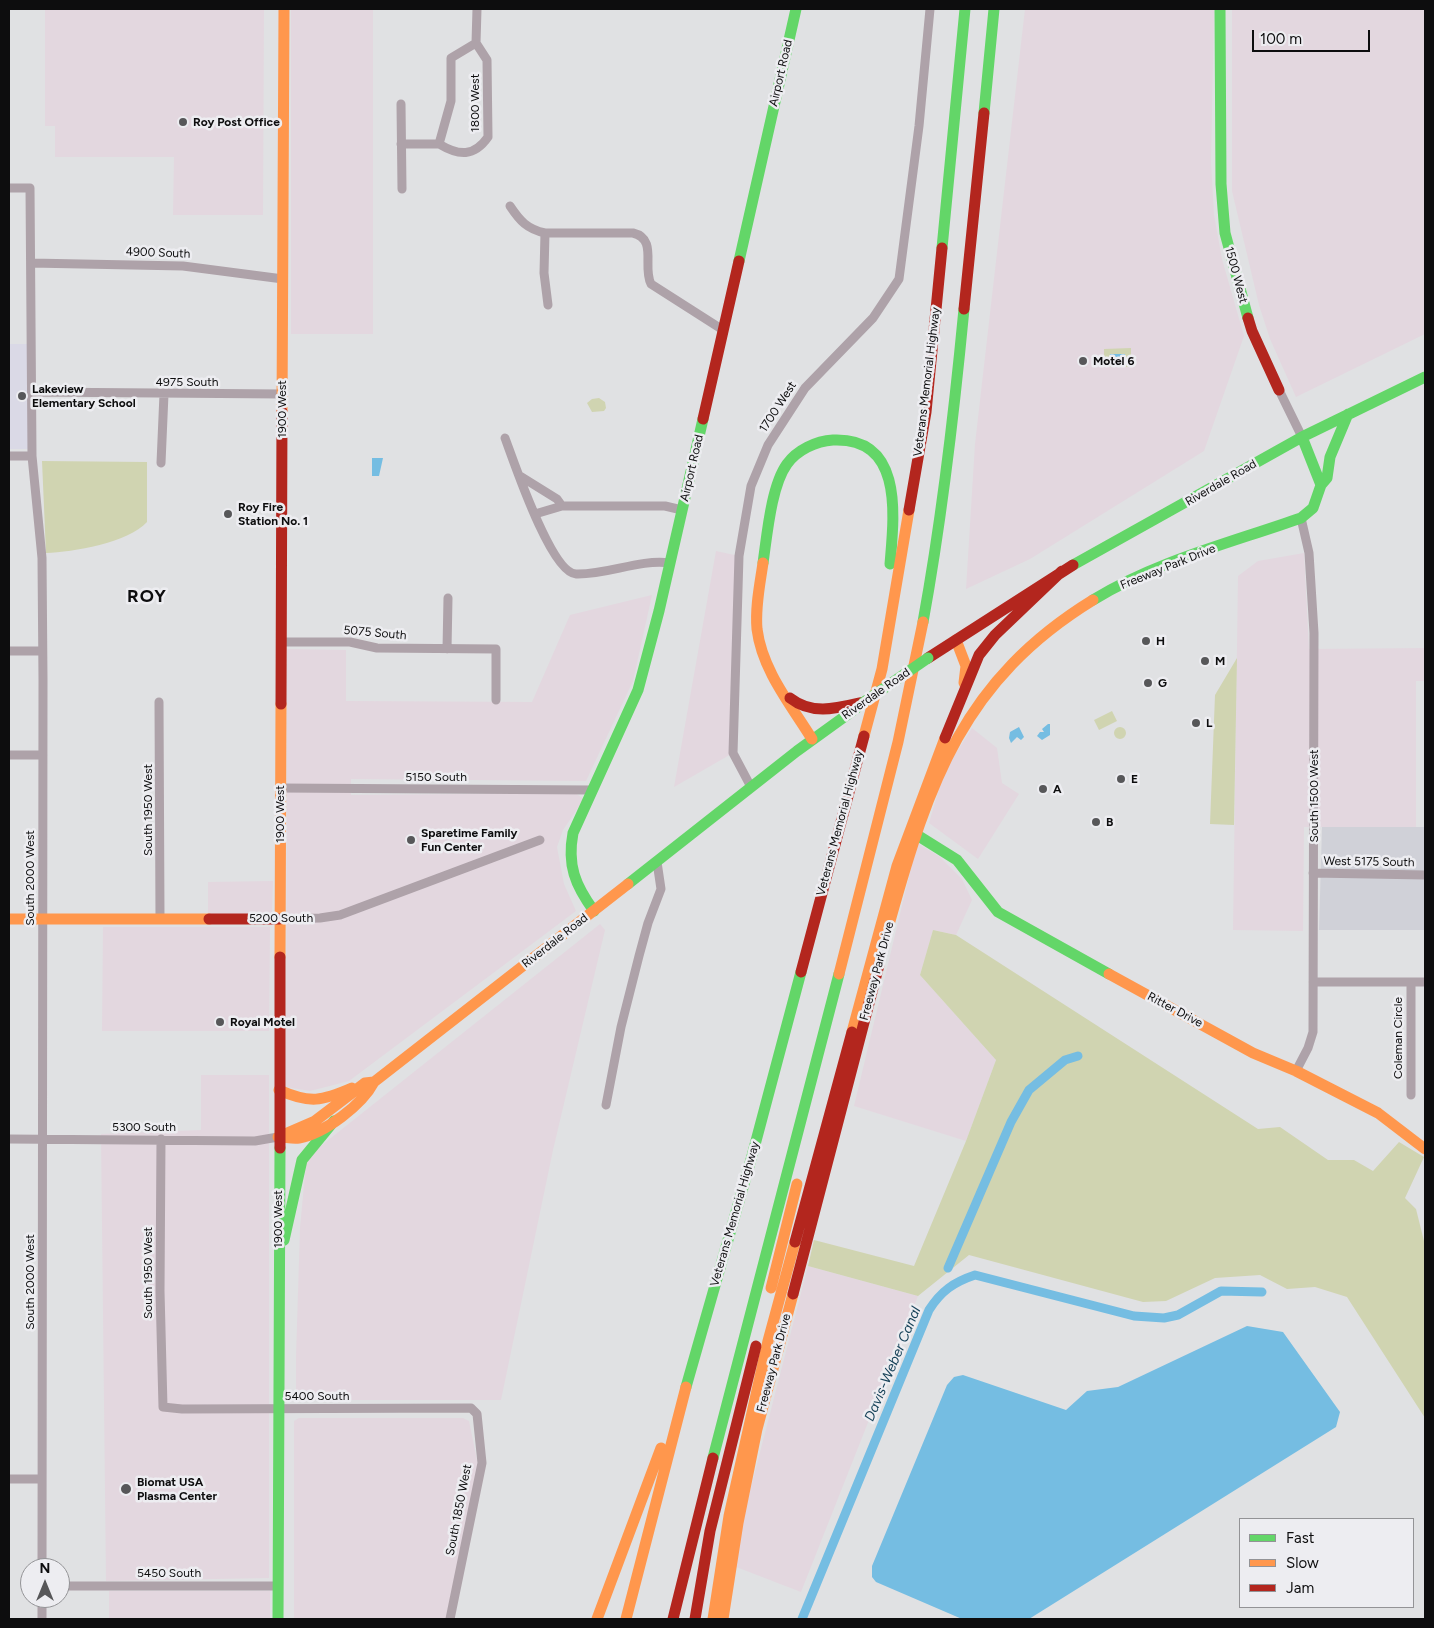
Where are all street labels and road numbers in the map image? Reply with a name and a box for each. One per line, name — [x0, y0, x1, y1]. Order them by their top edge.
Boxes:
street label: Airport Road — [766, 38, 796, 108]
street label: 1800 West — [468, 74, 482, 132]
street label: 4900 South — [125, 245, 191, 261]
street label: 1500 West — [1222, 245, 1250, 305]
street label: Veterans Memorial Highway — [911, 306, 943, 458]
street label: 4975 South — [156, 375, 218, 389]
street label: 1700 West — [756, 379, 800, 435]
street label: 1900 West — [275, 380, 289, 438]
street label: Airport Road — [677, 433, 707, 503]
street label: Riverdale Road — [1183, 457, 1259, 509]
street label: Freeway Park Drive — [1118, 541, 1218, 593]
street label: 5075 South — [343, 623, 407, 643]
street label: Riverdale Road — [839, 665, 913, 723]
street label: Veterans Memorial Highway — [814, 749, 866, 897]
street label: South 1500 West — [1307, 749, 1321, 843]
street label: South 1950 West — [141, 764, 155, 856]
street label: 5150 South — [405, 770, 467, 784]
street label: 1900 West — [273, 785, 287, 843]
street label: South 2000 West — [23, 830, 37, 926]
street label: West 5175 South — [1323, 854, 1415, 870]
street label: 5200 South — [249, 911, 313, 925]
street label: Riverdale Road — [519, 911, 591, 971]
street label: Freeway Park Drive — [857, 920, 897, 1022]
street label: Ritter Drive — [1145, 989, 1205, 1031]
street label: Coleman Circle — [1391, 997, 1405, 1079]
street label: 5300 South — [112, 1120, 176, 1134]
street label: Veterans Memorial Highway — [707, 1140, 763, 1288]
street label: 1900 West — [271, 1190, 285, 1248]
street label: South 1950 West — [141, 1227, 155, 1319]
street label: South 2000 West — [23, 1234, 37, 1330]
street label: Freeway Park Drive — [754, 1312, 794, 1414]
street label: 5400 South — [285, 1389, 349, 1403]
street label: South 1850 West — [443, 1463, 475, 1557]
street label: 5450 South — [137, 1566, 201, 1580]

